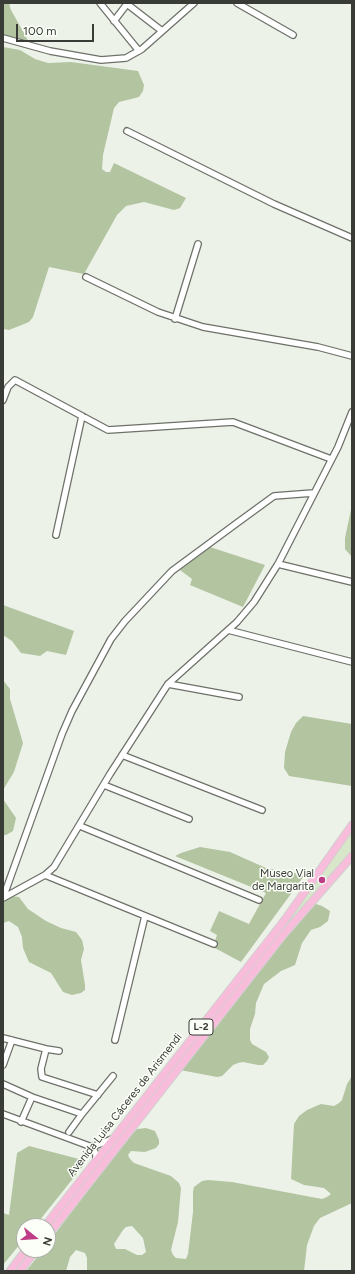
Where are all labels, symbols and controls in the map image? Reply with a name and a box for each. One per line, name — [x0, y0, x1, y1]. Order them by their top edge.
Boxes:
scale bar — [18, 16, 96, 42]
text: 100 m — [23, 24, 57, 38]
place label: Museo Vial de Margarita — [252, 867, 314, 893]
marker: Museo Vial de Margarita — [317, 875, 327, 885]
road number: L-2 — [189, 1019, 213, 1035]
street label: Avenida Luisa Cáceres de Arismendi — [65, 1031, 185, 1179]
north arrow — [16, 1218, 56, 1258]
text: N — [40, 1235, 54, 1247]

